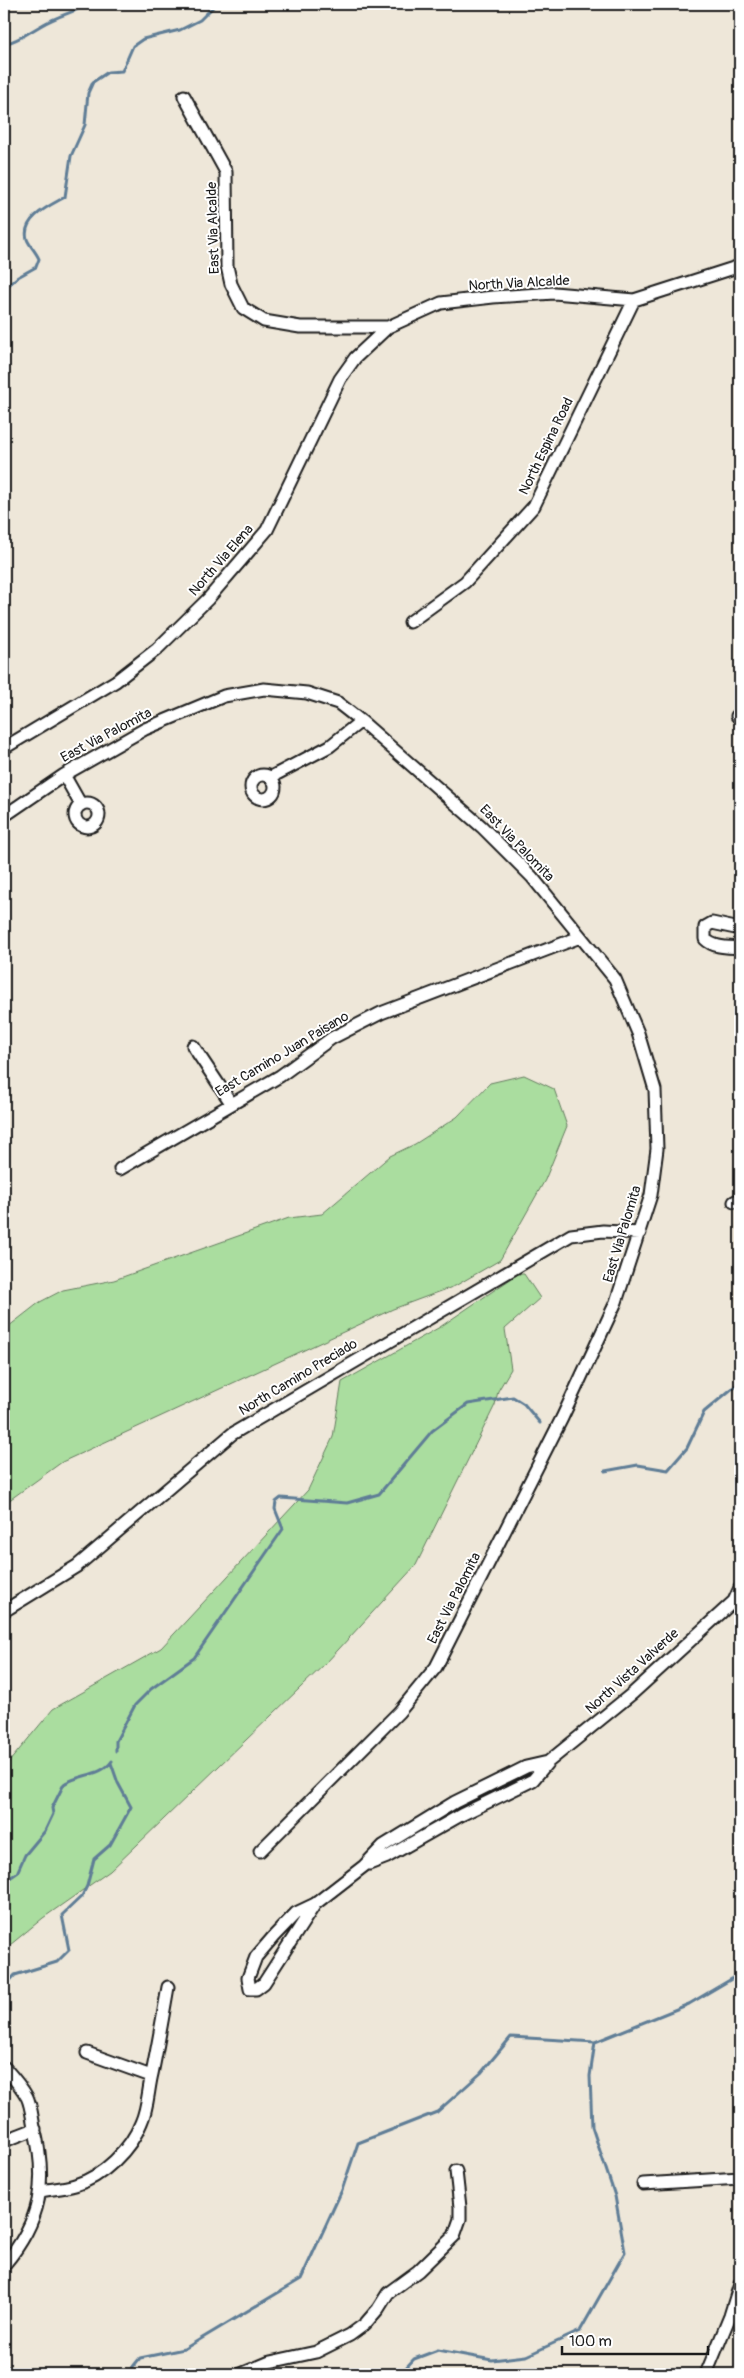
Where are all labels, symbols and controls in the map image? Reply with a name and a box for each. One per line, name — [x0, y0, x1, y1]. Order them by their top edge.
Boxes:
street label: East Via Alcalde — [203, 181, 223, 274]
street label: North Via Alcalde — [468, 272, 570, 294]
street label: North Espina Road — [515, 394, 577, 497]
street label: North Via Elena — [185, 521, 257, 599]
street label: East Via Palomita — [58, 704, 154, 766]
street label: East Via Palomita — [476, 801, 558, 885]
street label: East Camino Juan Paisano — [212, 1007, 352, 1101]
street label: East Via Palomita — [599, 1184, 645, 1284]
street label: North Camino Preciado — [236, 1335, 361, 1419]
street label: East Via Palomita — [424, 1549, 484, 1647]
street label: North Vista Valverde — [582, 1625, 682, 1717]
scale bar — [562, 2323, 708, 2355]
text: 100 m — [569, 2332, 612, 2351]

